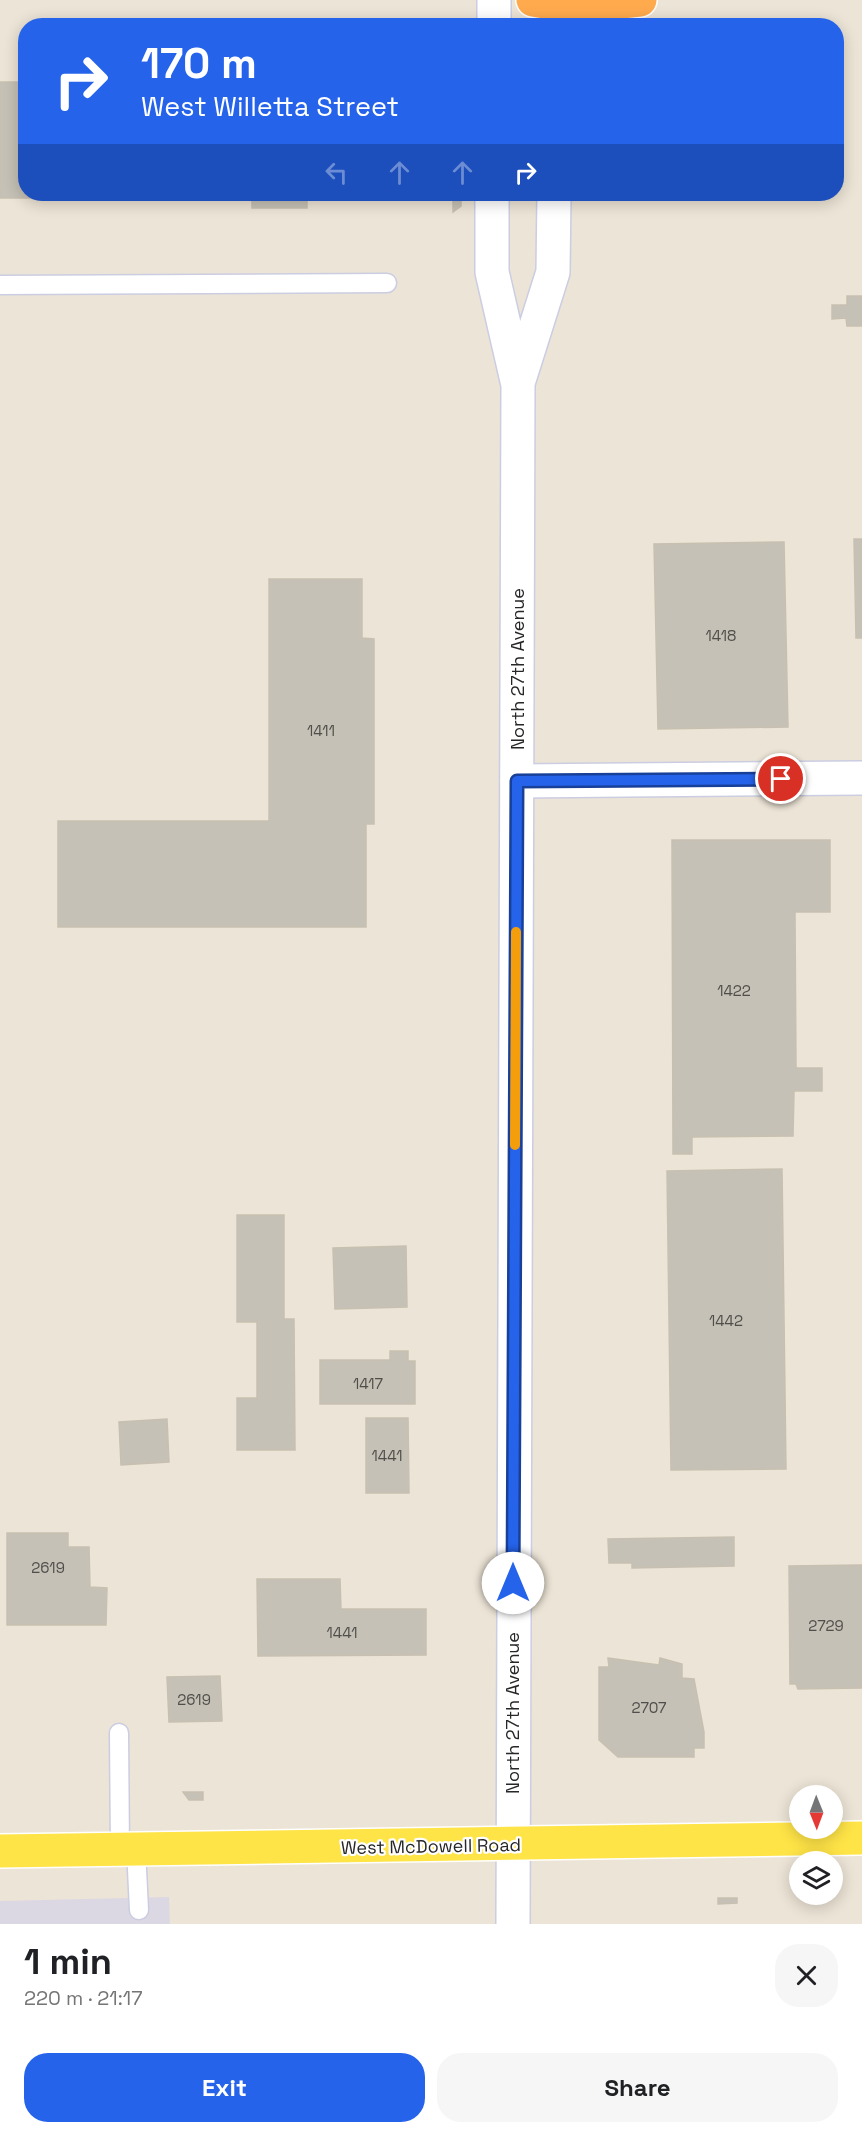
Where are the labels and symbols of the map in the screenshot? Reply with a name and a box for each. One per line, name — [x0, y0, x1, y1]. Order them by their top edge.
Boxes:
street label: North 27th Avenue — [506, 588, 529, 750]
house number: 1418 — [706, 626, 736, 645]
house number: 1411 — [307, 721, 335, 740]
pin — [755, 753, 806, 804]
house number: 1422 — [717, 981, 751, 1000]
house number: 1442 — [709, 1311, 743, 1330]
house number: 1417 — [353, 1374, 383, 1393]
house number: 1441 — [372, 1446, 402, 1465]
position arrow — [481, 1551, 545, 1615]
house number: 2619 — [31, 1558, 65, 1577]
house number: 2729 — [808, 1616, 844, 1635]
house number: 1441 — [327, 1623, 357, 1642]
street label: North 27th Avenue — [501, 1632, 524, 1794]
house number: 2619 — [177, 1690, 211, 1709]
house number: 2707 — [631, 1698, 667, 1717]
north arrow — [789, 1785, 843, 1839]
street label: West McDowell Road — [341, 1833, 521, 1859]

